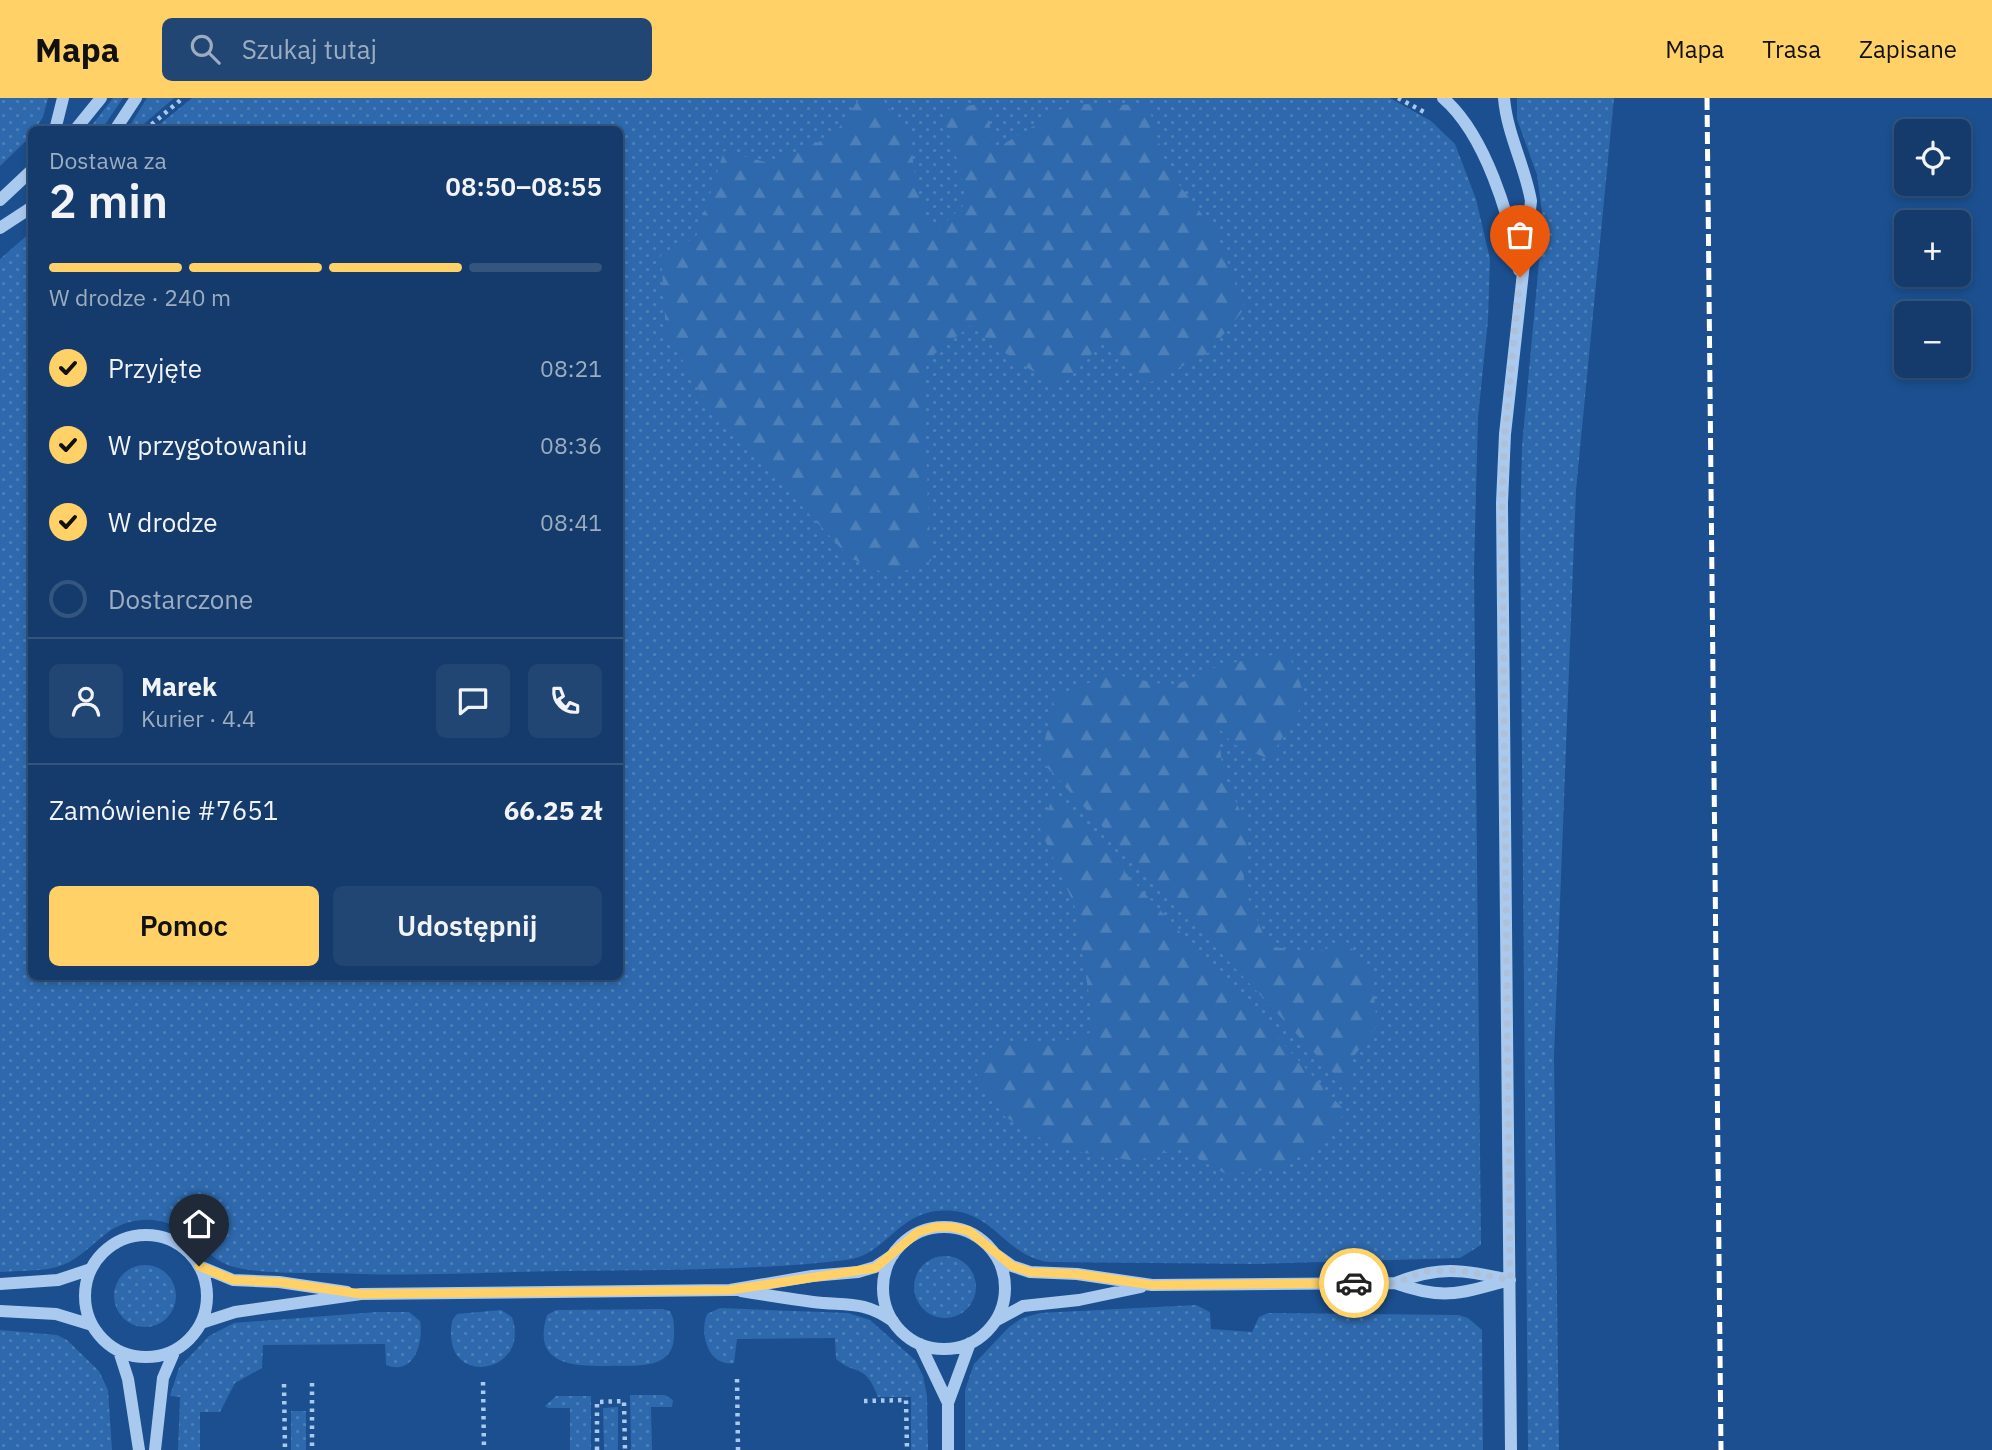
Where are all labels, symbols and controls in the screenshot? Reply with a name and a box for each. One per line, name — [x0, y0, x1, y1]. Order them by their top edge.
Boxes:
search box — [162, 18, 652, 81]
text: Mapa — [35, 28, 120, 71]
icon: search — [186, 30, 224, 68]
text: Szukaj tutaj — [242, 32, 377, 66]
text: Mapa — [1665, 33, 1724, 65]
text: Trasa — [1762, 33, 1821, 65]
text: Zapisane — [1859, 33, 1957, 65]
map controls — [1894, 119, 1971, 378]
button: locate — [1894, 119, 1971, 196]
text: Dostawa za — [49, 145, 167, 175]
text: 08:50–08:55 — [445, 169, 602, 203]
text: 2 min — [49, 171, 168, 231]
pin — [1490, 205, 1550, 277]
button: + — [1894, 210, 1971, 287]
icon: bag — [1501, 216, 1539, 254]
text: W drodze · 240 m — [49, 282, 231, 312]
button: − — [1894, 301, 1971, 378]
icon: check — [49, 349, 87, 387]
text: Przyjęte — [108, 351, 202, 385]
text: 08:21 — [540, 353, 602, 383]
icon: check — [49, 426, 87, 464]
text: W przygotowaniu — [108, 428, 307, 462]
text: 08:36 — [540, 430, 602, 460]
icon: check — [49, 503, 87, 541]
text: W drodze — [108, 505, 218, 539]
text: 08:41 — [540, 507, 602, 537]
text: Dostarczone — [108, 582, 253, 616]
button: person — [49, 664, 123, 738]
button: chat — [436, 664, 510, 738]
button: phone — [528, 664, 602, 738]
text: Marek — [141, 669, 217, 703]
text: Kurier · 4.4 — [141, 703, 256, 733]
text: Zamówienie #7651 — [49, 793, 278, 827]
text: 66.25 zł — [504, 793, 602, 827]
button: Pomoc — [49, 886, 319, 966]
button: Udostępnij — [333, 886, 602, 966]
pin — [169, 1194, 229, 1266]
icon: home — [180, 1205, 218, 1243]
courier — [1319, 1248, 1389, 1318]
icon: car — [1335, 1264, 1373, 1302]

